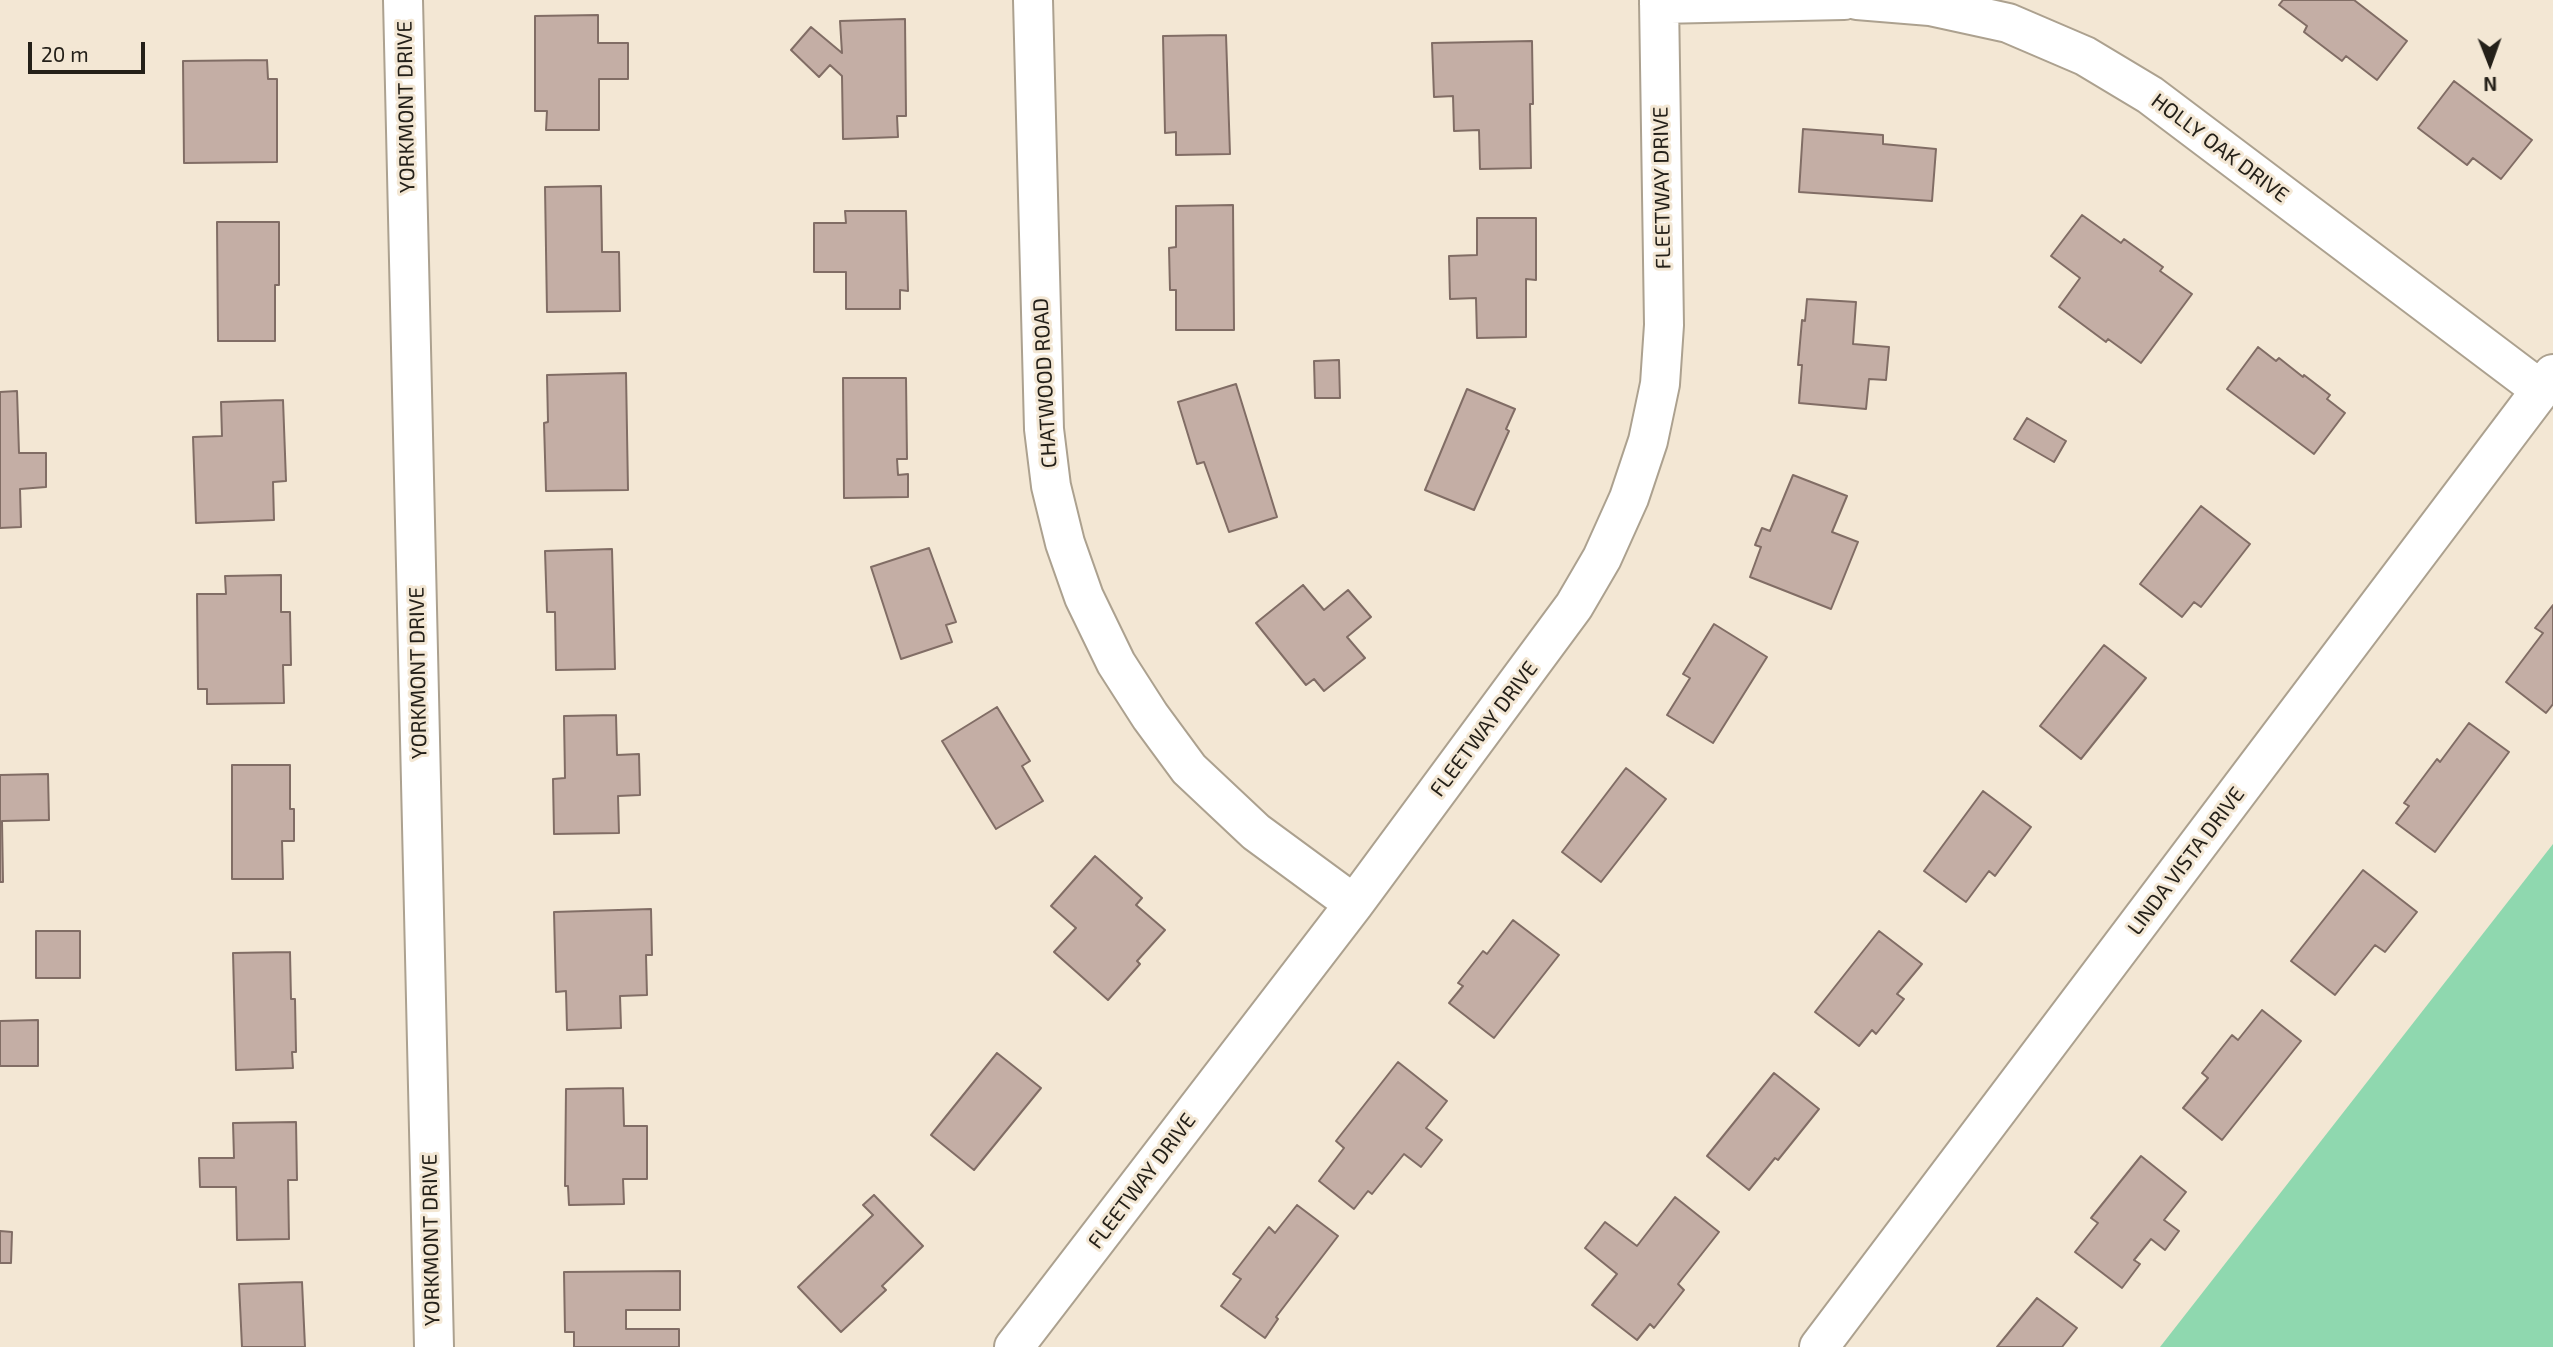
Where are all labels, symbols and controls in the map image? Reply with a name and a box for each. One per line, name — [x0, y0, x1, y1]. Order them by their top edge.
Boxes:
street label: YORKMONT DRIVE — [392, 21, 420, 193]
scale bar — [32, 28, 149, 72]
north arrow — [2455, 28, 2525, 98]
text: 20 m — [41, 41, 89, 66]
text: N — [2483, 73, 2497, 96]
street label: HOLLY OAK DRIVE — [2146, 88, 2294, 208]
street label: FLEETWAY DRIVE — [1648, 106, 1676, 270]
street label: CHATWOOD ROAD — [1028, 297, 1062, 469]
street label: YORKMONT DRIVE — [404, 587, 432, 759]
street label: FLEETWAY DRIVE — [1425, 656, 1543, 802]
street label: LINDA VISTA DRIVE — [2122, 782, 2250, 940]
street label: FLEETWAY DRIVE — [1083, 1108, 1201, 1254]
street label: YORKMONT DRIVE — [417, 1154, 445, 1326]

